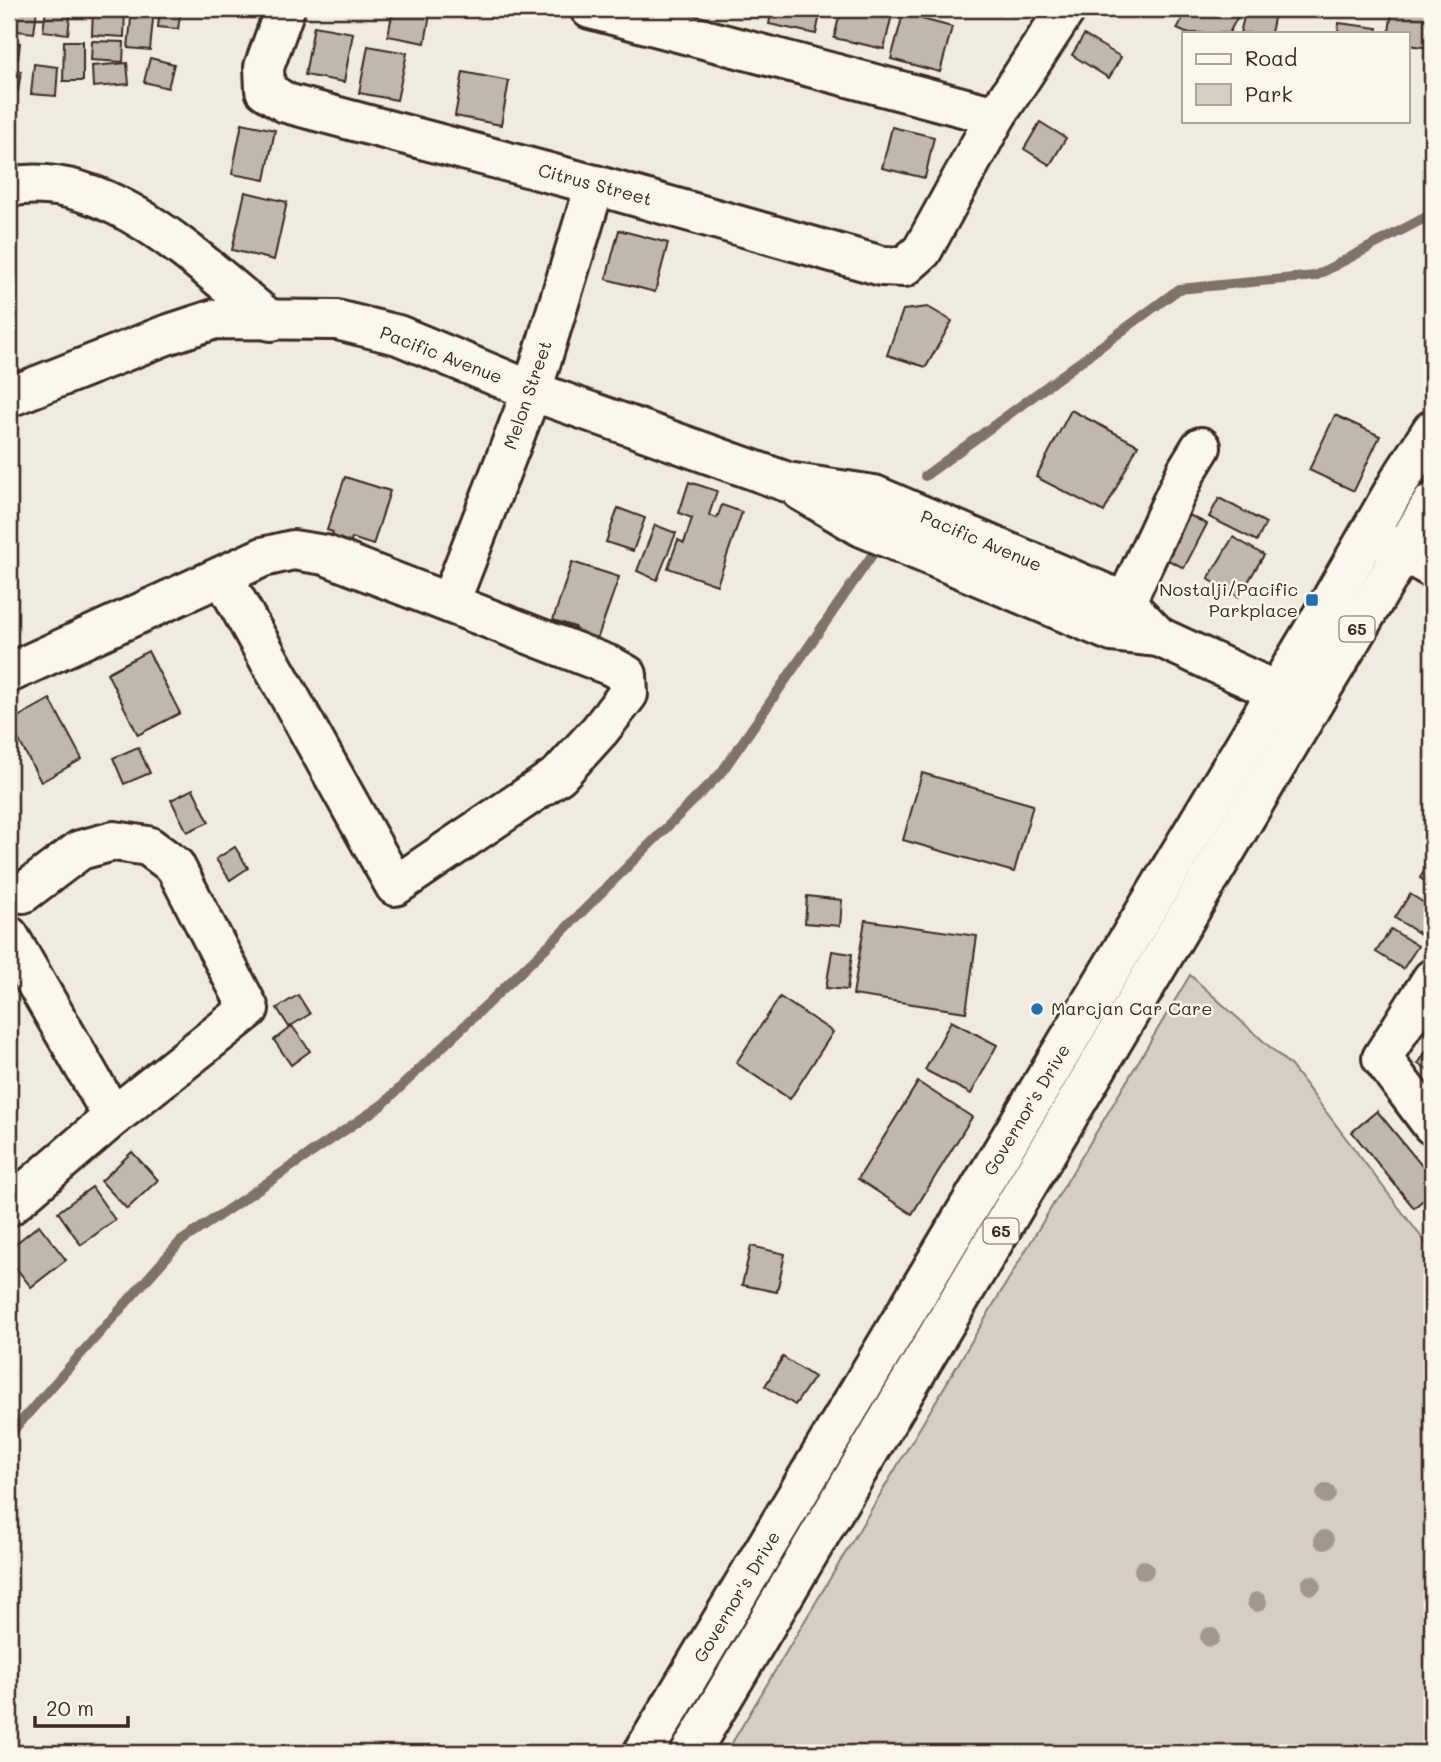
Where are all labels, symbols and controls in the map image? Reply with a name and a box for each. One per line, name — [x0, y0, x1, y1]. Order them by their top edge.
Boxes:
legend — [1182, 32, 1410, 122]
text: Road — [1245, 44, 1297, 71]
text: Park — [1245, 80, 1293, 107]
street label: Citrus Street — [536, 157, 655, 211]
street label: Pacific Avenue — [377, 320, 506, 388]
street label: Melon Street — [497, 337, 557, 452]
street label: Pacific Avenue — [917, 504, 1046, 576]
place label: Nostalji/Pacific Parkplace — [1159, 577, 1298, 622]
marker: Nostalji/Pacific Parkplace — [1304, 592, 1320, 608]
road number: 65 — [1340, 616, 1374, 642]
place label: Marcjan Car Care — [1051, 996, 1212, 1020]
marker: Marcjan Car Care — [1029, 1001, 1045, 1017]
street label: Governor's Drive — [977, 1039, 1075, 1180]
road number: 65 — [984, 1218, 1018, 1244]
street label: Governor's Drive — [687, 1526, 785, 1667]
scale bar — [35, 1685, 128, 1729]
text: 20 m — [46, 1694, 94, 1721]

